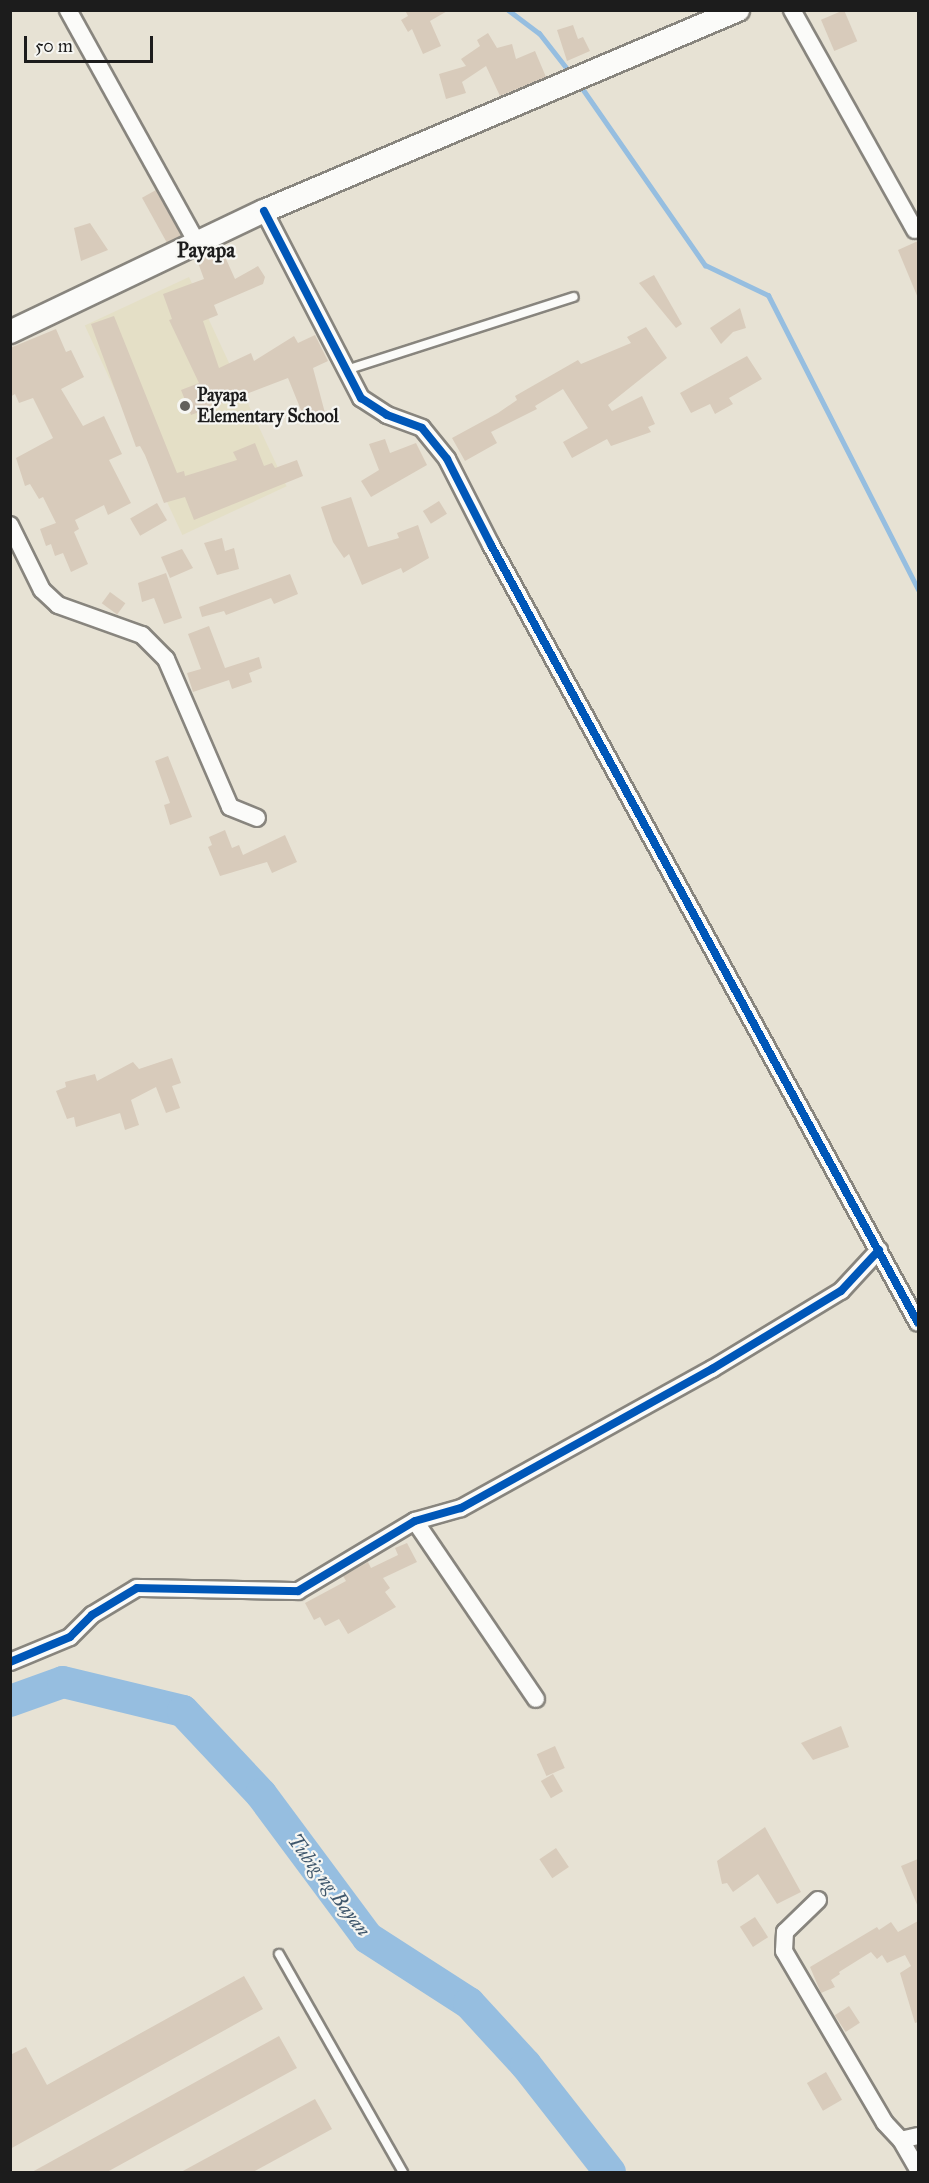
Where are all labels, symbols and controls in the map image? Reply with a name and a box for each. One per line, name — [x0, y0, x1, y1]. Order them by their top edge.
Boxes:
scale bar — [27, 24, 156, 62]
text: 50 m — [35, 35, 73, 57]
district label: Payapa — [177, 237, 235, 263]
place label: Payapa Elementary School — [197, 385, 339, 428]
marker: Payapa Elementary School — [178, 399, 192, 413]
water label: Tubig ng Bayan — [283, 1829, 375, 1941]

